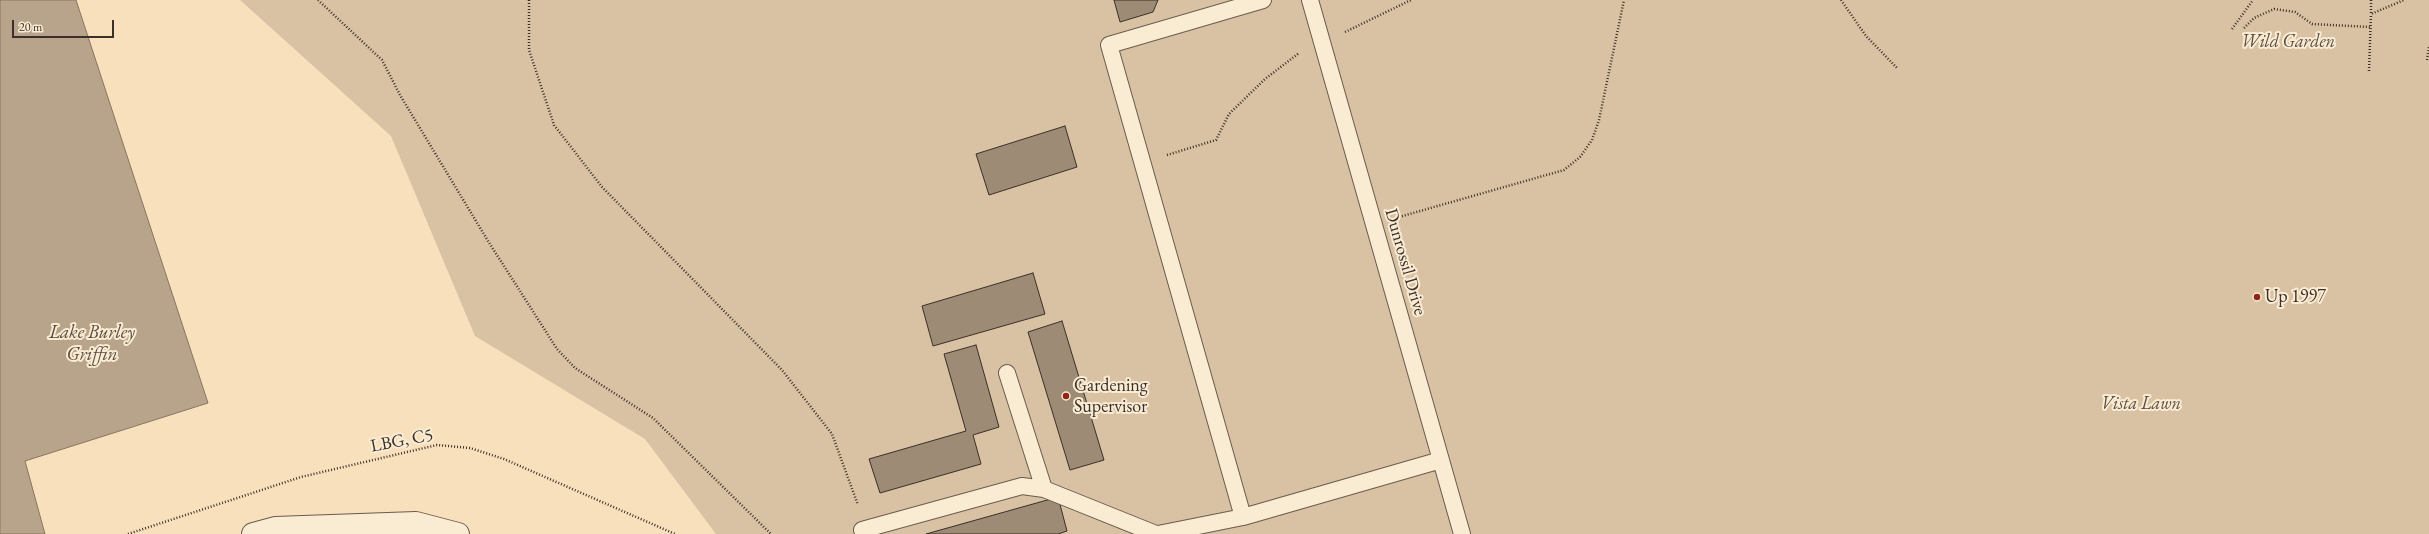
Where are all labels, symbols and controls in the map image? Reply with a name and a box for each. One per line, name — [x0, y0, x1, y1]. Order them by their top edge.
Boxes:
scale bar — [14, 12, 116, 38]
text: 20 m — [19, 19, 42, 35]
park label: Wild Garden — [2241, 31, 2335, 53]
street label: Dunrossil Drive — [1379, 206, 1431, 318]
place label: Up 1997 — [2265, 286, 2326, 308]
marker: Up 1997 — [2252, 292, 2262, 302]
water label: Lake Burley Griffin — [49, 322, 135, 366]
place label: Gardening Supervisor — [1074, 375, 1148, 418]
marker: Gardening Supervisor — [1061, 391, 1071, 401]
park label: Vista Lawn — [2101, 393, 2181, 415]
street label: LBG, C5 — [369, 424, 435, 458]

